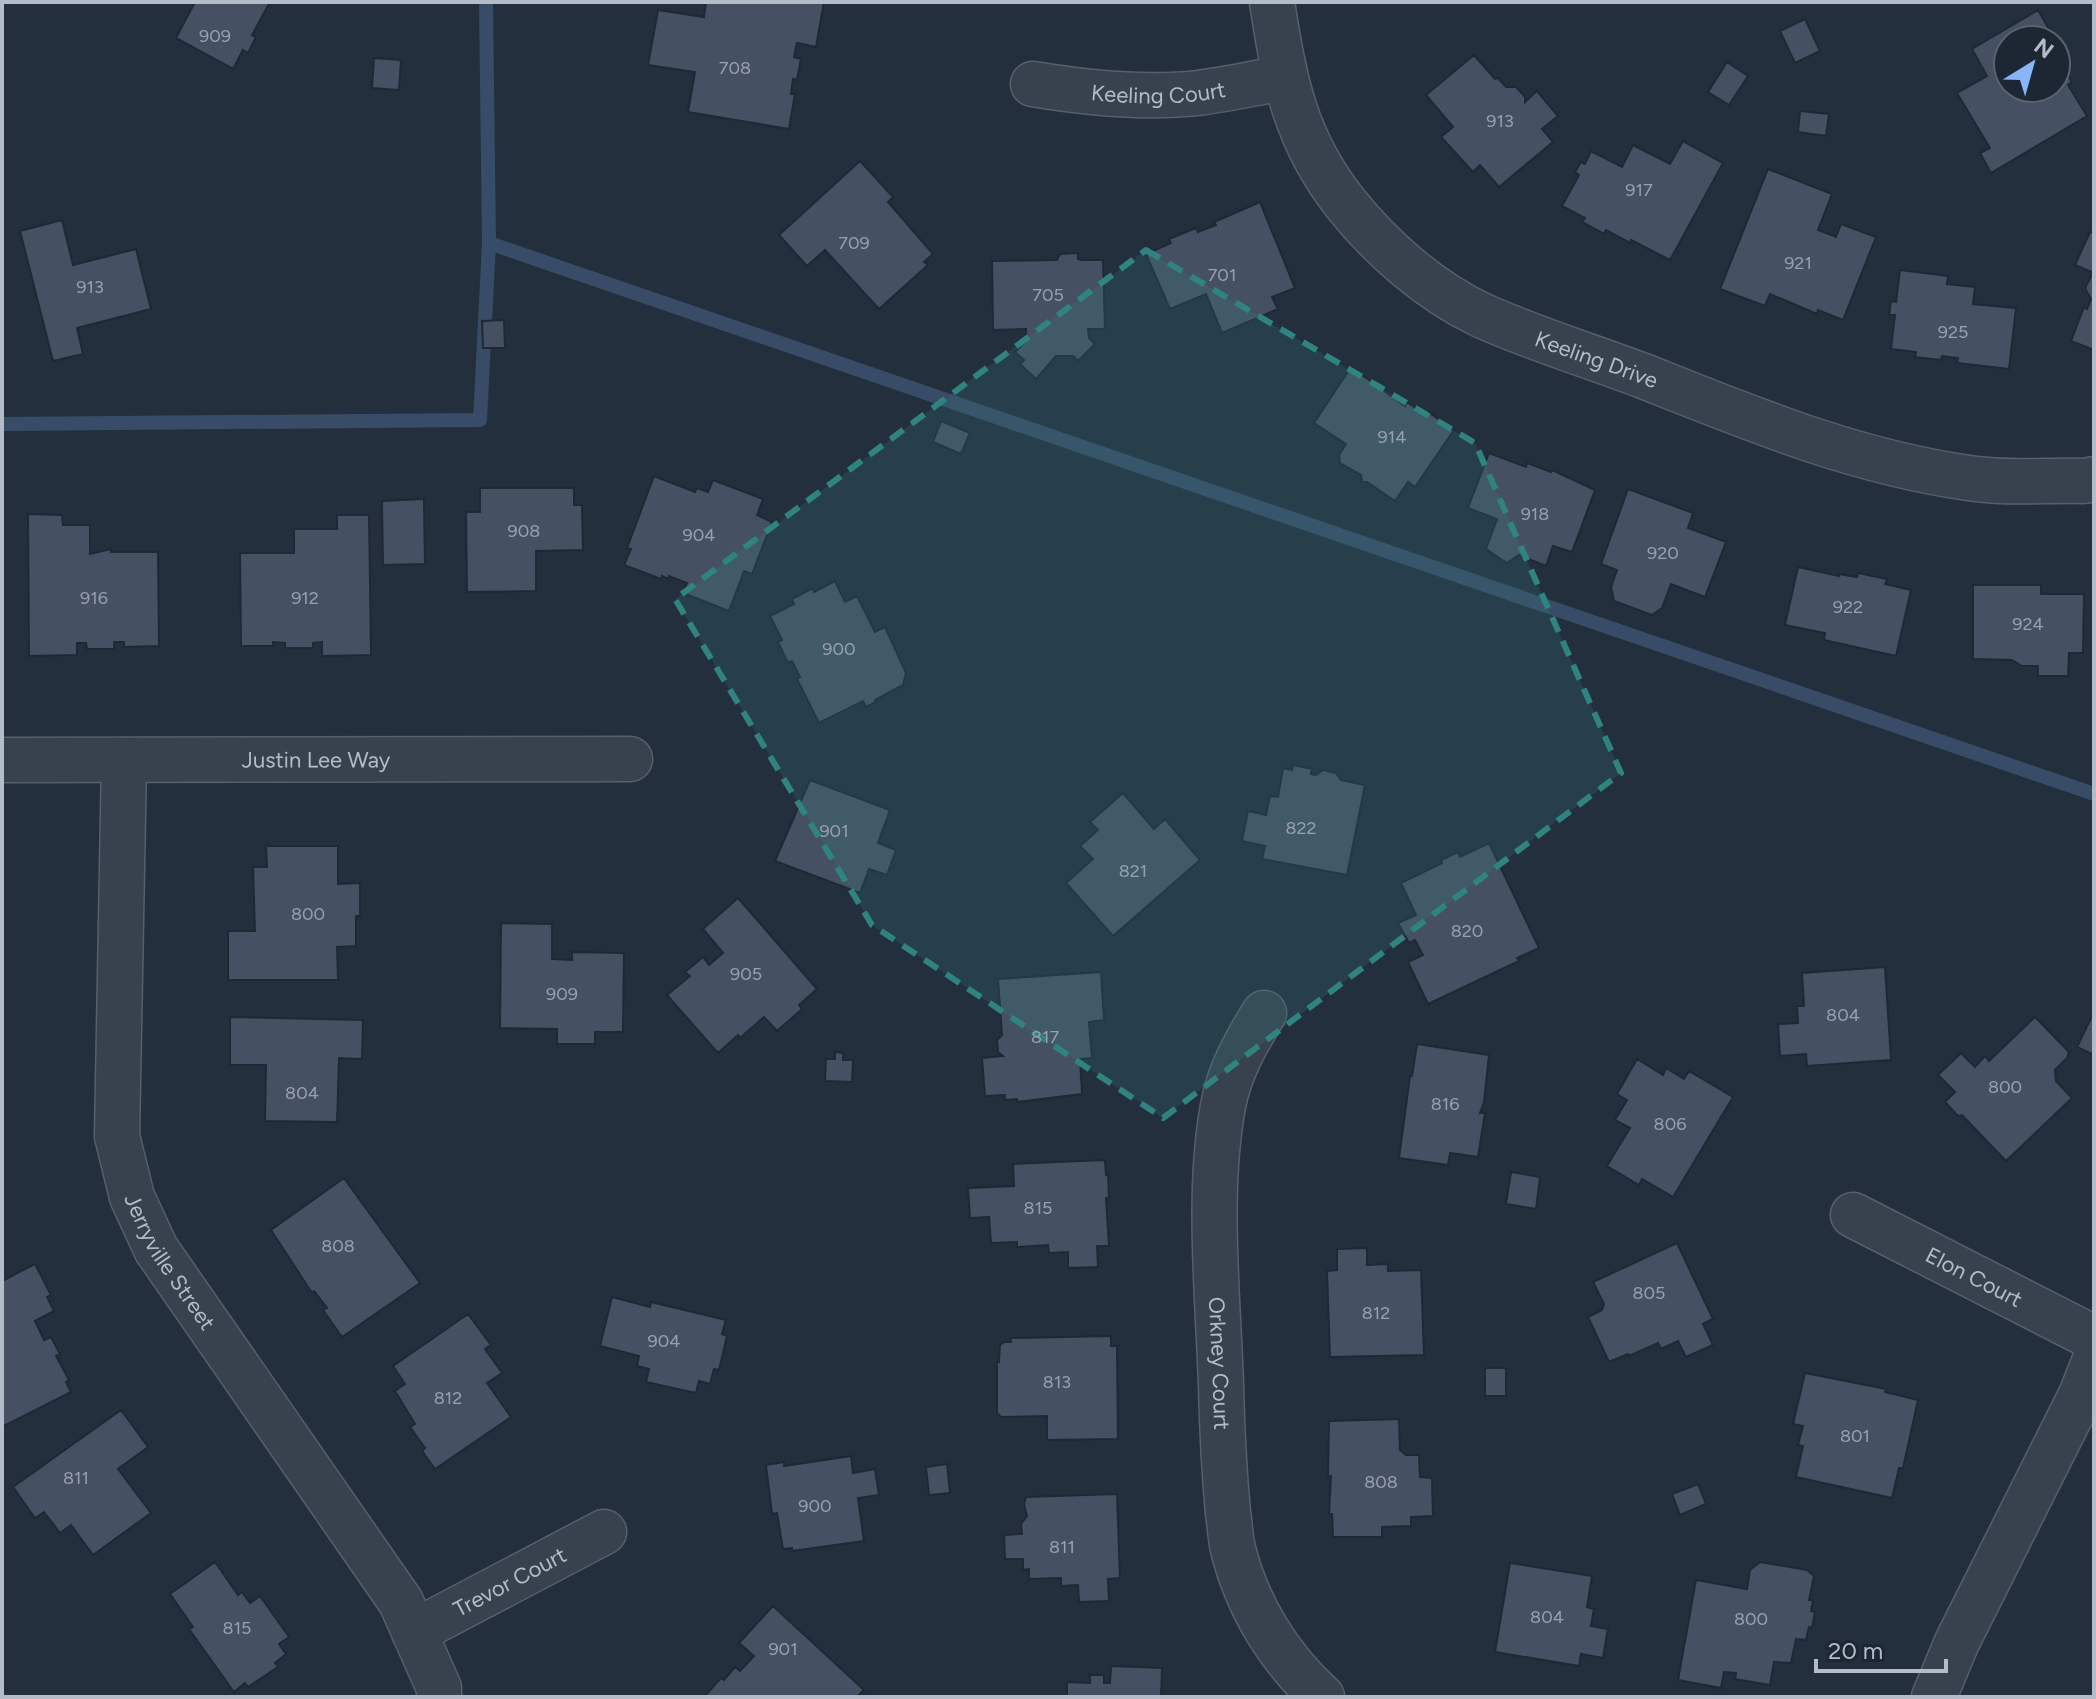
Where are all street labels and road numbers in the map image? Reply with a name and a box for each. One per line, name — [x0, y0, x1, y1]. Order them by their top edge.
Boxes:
street label: Keeling Court — [1090, 76, 1228, 109]
street label: Keeling Drive — [1531, 325, 1662, 394]
street label: Justin Lee Way — [242, 746, 391, 774]
street label: Jerryville Street — [118, 1189, 221, 1335]
street label: Elon Court — [1921, 1241, 2027, 1313]
street label: Orkney Court — [1203, 1296, 1235, 1430]
street label: Trevor Court — [449, 1541, 571, 1623]

